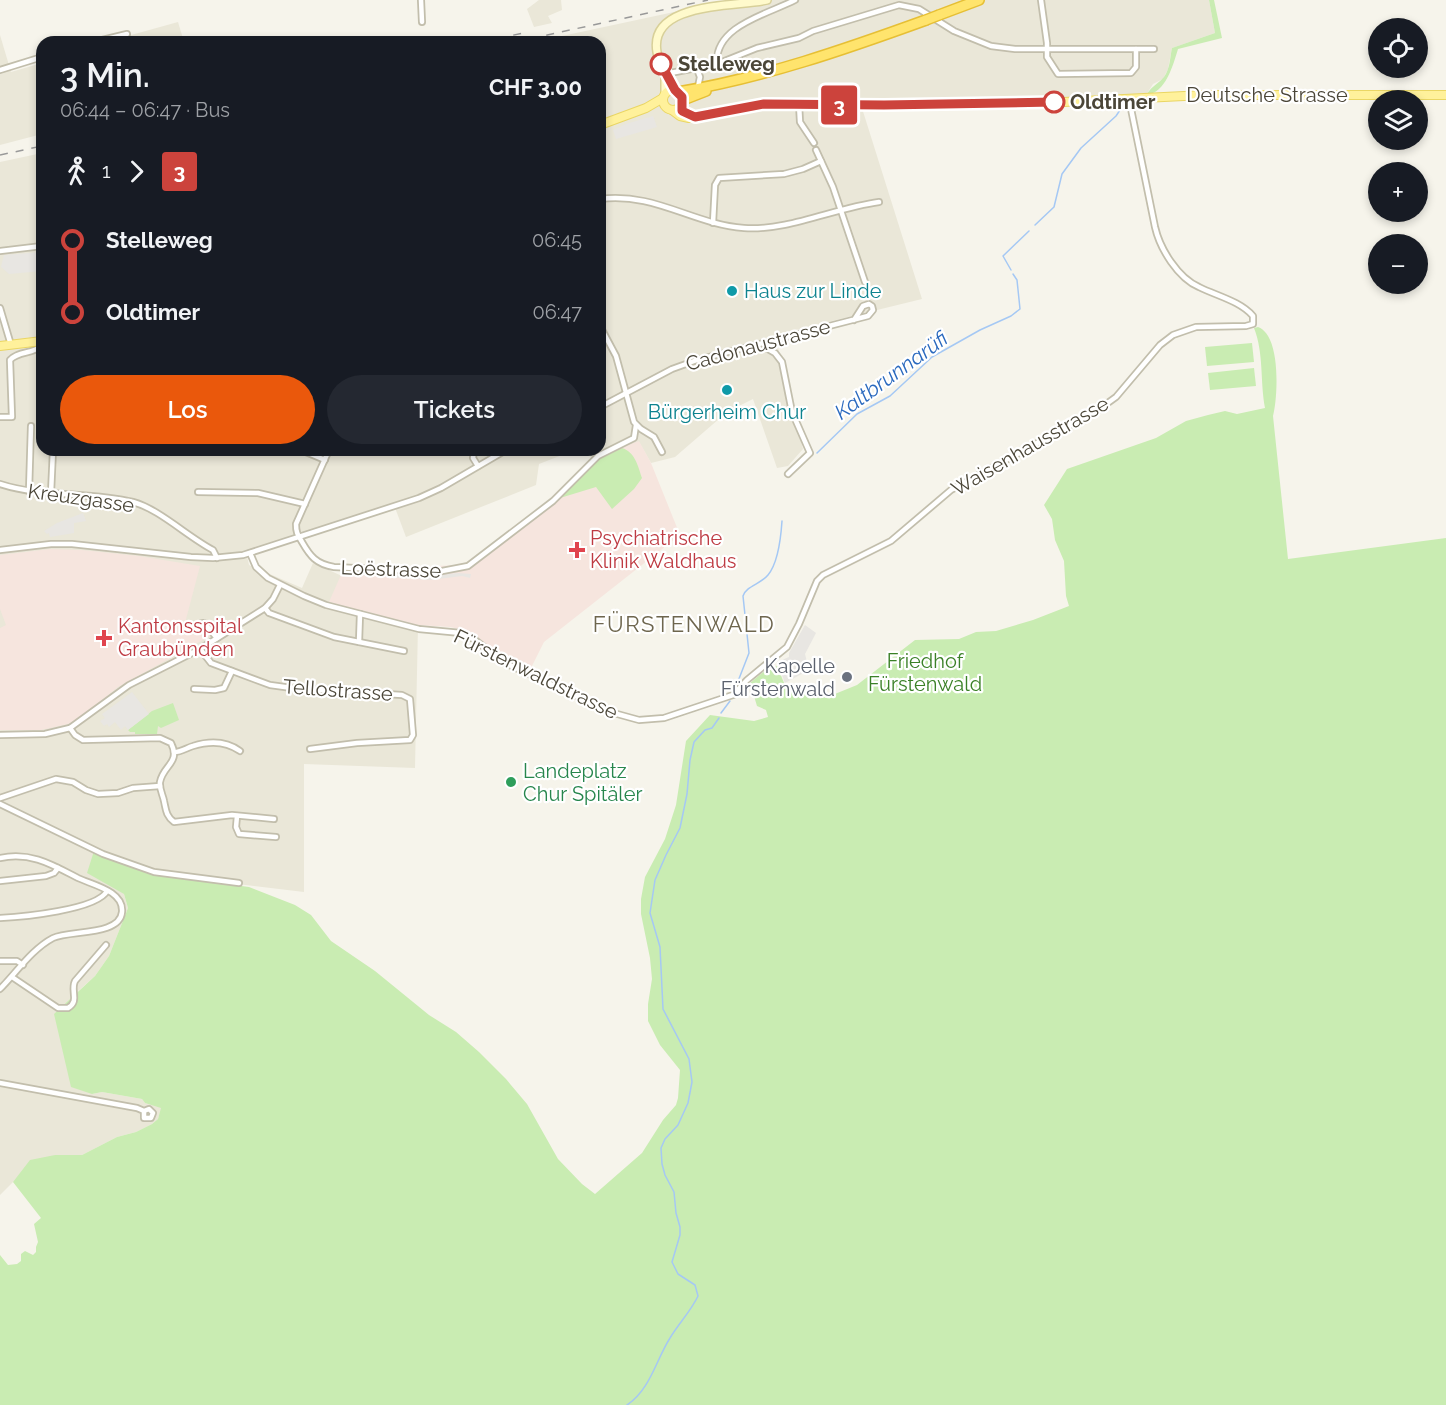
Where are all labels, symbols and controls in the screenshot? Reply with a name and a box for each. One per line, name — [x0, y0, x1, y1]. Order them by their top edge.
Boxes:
map controls — [1368, 18, 1428, 294]
button: locate — [1368, 18, 1428, 78]
place label: Stelleweg — [678, 52, 775, 76]
marker: Stelleweg — [650, 53, 672, 75]
text: 3 Min. — [60, 56, 150, 95]
text: CHF 3.00 — [489, 74, 582, 100]
street label: Deutsche Strasse — [1186, 83, 1348, 107]
line badge: 3 — [820, 86, 858, 124]
place label: Oldtimer — [1070, 90, 1156, 114]
button: layers — [1368, 90, 1428, 150]
marker: Oldtimer — [1043, 91, 1065, 113]
text: 3 — [833, 93, 845, 118]
text: 06:44 – 06:47 · Bus — [60, 98, 230, 122]
icon: walk — [60, 155, 93, 188]
icon: forward — [120, 155, 153, 188]
text: 1 — [102, 159, 111, 183]
text: 3 — [174, 159, 185, 184]
button: + — [1368, 162, 1428, 222]
text: Stelleweg — [106, 227, 213, 253]
text: 06:45 — [532, 228, 582, 252]
button: − — [1368, 234, 1428, 294]
place label: Haus zur Linde — [744, 279, 882, 303]
marker: Haus zur Linde — [725, 284, 739, 298]
text: Oldtimer — [106, 299, 200, 325]
text: 06:47 — [532, 300, 582, 324]
street label: Cadonaustrasse — [683, 314, 833, 376]
water label: Kaltbrunnarüfi — [829, 325, 953, 424]
button: Los — [60, 375, 315, 444]
button: Tickets — [327, 375, 582, 444]
marker: Bürgerheim Chur — [720, 383, 734, 397]
street label: Waisenhausstrasse — [947, 391, 1113, 501]
place label: Bürgerheim Chur — [648, 400, 806, 424]
street label: Kreuzgasse — [26, 479, 136, 517]
place label: Psychiatrische Klinik Waldhaus — [590, 526, 736, 573]
marker: Psychiatrische Klinik Waldhaus — [568, 541, 586, 559]
street label: Loëstrasse — [340, 555, 442, 583]
district label: FÜRSTENWALD — [593, 611, 775, 637]
place label: Kantonsspital Graubünden — [118, 614, 243, 661]
street label: Fürstenwaldstrasse — [450, 624, 622, 724]
marker: Kantonsspital Graubünden — [95, 629, 113, 647]
park label: Friedhof Fürstenwald — [868, 649, 982, 696]
place label: Kapelle Fürstenwald — [721, 654, 835, 701]
marker: Kapelle Fürstenwald — [840, 670, 854, 684]
street label: Tellostrasse — [282, 674, 394, 706]
place label: Landeplatz Chur Spitäler — [523, 759, 643, 806]
marker: Landeplatz Chur Spitäler — [504, 775, 518, 789]

